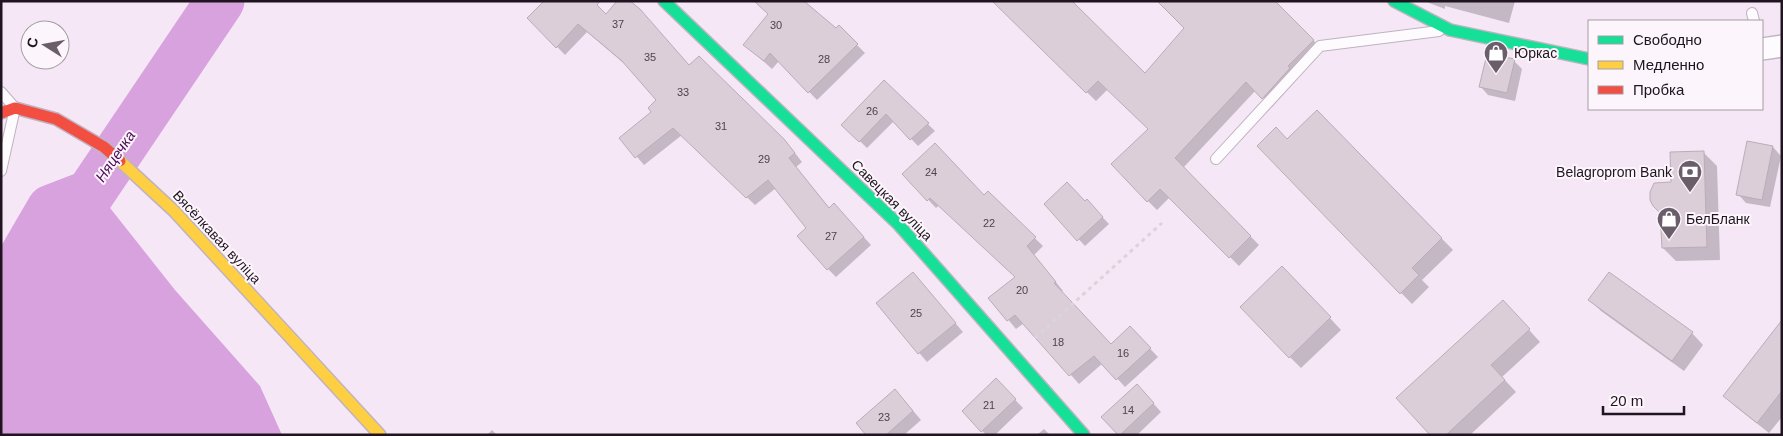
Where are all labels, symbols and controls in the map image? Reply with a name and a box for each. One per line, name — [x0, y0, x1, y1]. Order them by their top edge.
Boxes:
house number: 37 — [612, 18, 624, 30]
house number: 30 — [770, 19, 782, 31]
north arrow — [20, 20, 70, 70]
legend — [1588, 20, 1763, 110]
text: Свободно — [1633, 31, 1702, 48]
text: С — [23, 36, 41, 49]
shop icon: Юркас — [1483, 40, 1509, 74]
place label: Юркас — [1514, 45, 1557, 61]
house number: 35 — [644, 51, 656, 63]
house number: 28 — [818, 53, 830, 65]
text: Медленно — [1633, 56, 1704, 73]
text: Пробка — [1633, 81, 1685, 98]
house number: 33 — [677, 86, 689, 98]
house number: 26 — [866, 105, 878, 117]
house number: 31 — [715, 120, 727, 132]
water label: Няцечка — [92, 127, 138, 185]
house number: 29 — [758, 153, 770, 165]
street label: Савецкая вуліца — [848, 156, 936, 244]
bank icon: Belagroprom Bank — [1677, 159, 1703, 193]
place label: Belagroprom Bank — [1556, 164, 1673, 180]
house number: 24 — [925, 166, 937, 178]
street label: Вясёлкавая вуліца — [170, 187, 264, 287]
shop icon: БелБланк — [1656, 206, 1682, 240]
place label: БелБланк — [1686, 211, 1750, 227]
house number: 22 — [983, 217, 995, 229]
house number: 27 — [825, 230, 837, 242]
house number: 20 — [1016, 284, 1028, 296]
house number: 25 — [910, 307, 922, 319]
house number: 18 — [1052, 336, 1064, 348]
house number: 16 — [1117, 347, 1129, 359]
scale bar — [1603, 384, 1684, 416]
text: 20 m — [1610, 392, 1643, 409]
house number: 21 — [983, 399, 995, 411]
house number: 14 — [1122, 404, 1134, 416]
house number: 23 — [878, 411, 890, 423]

